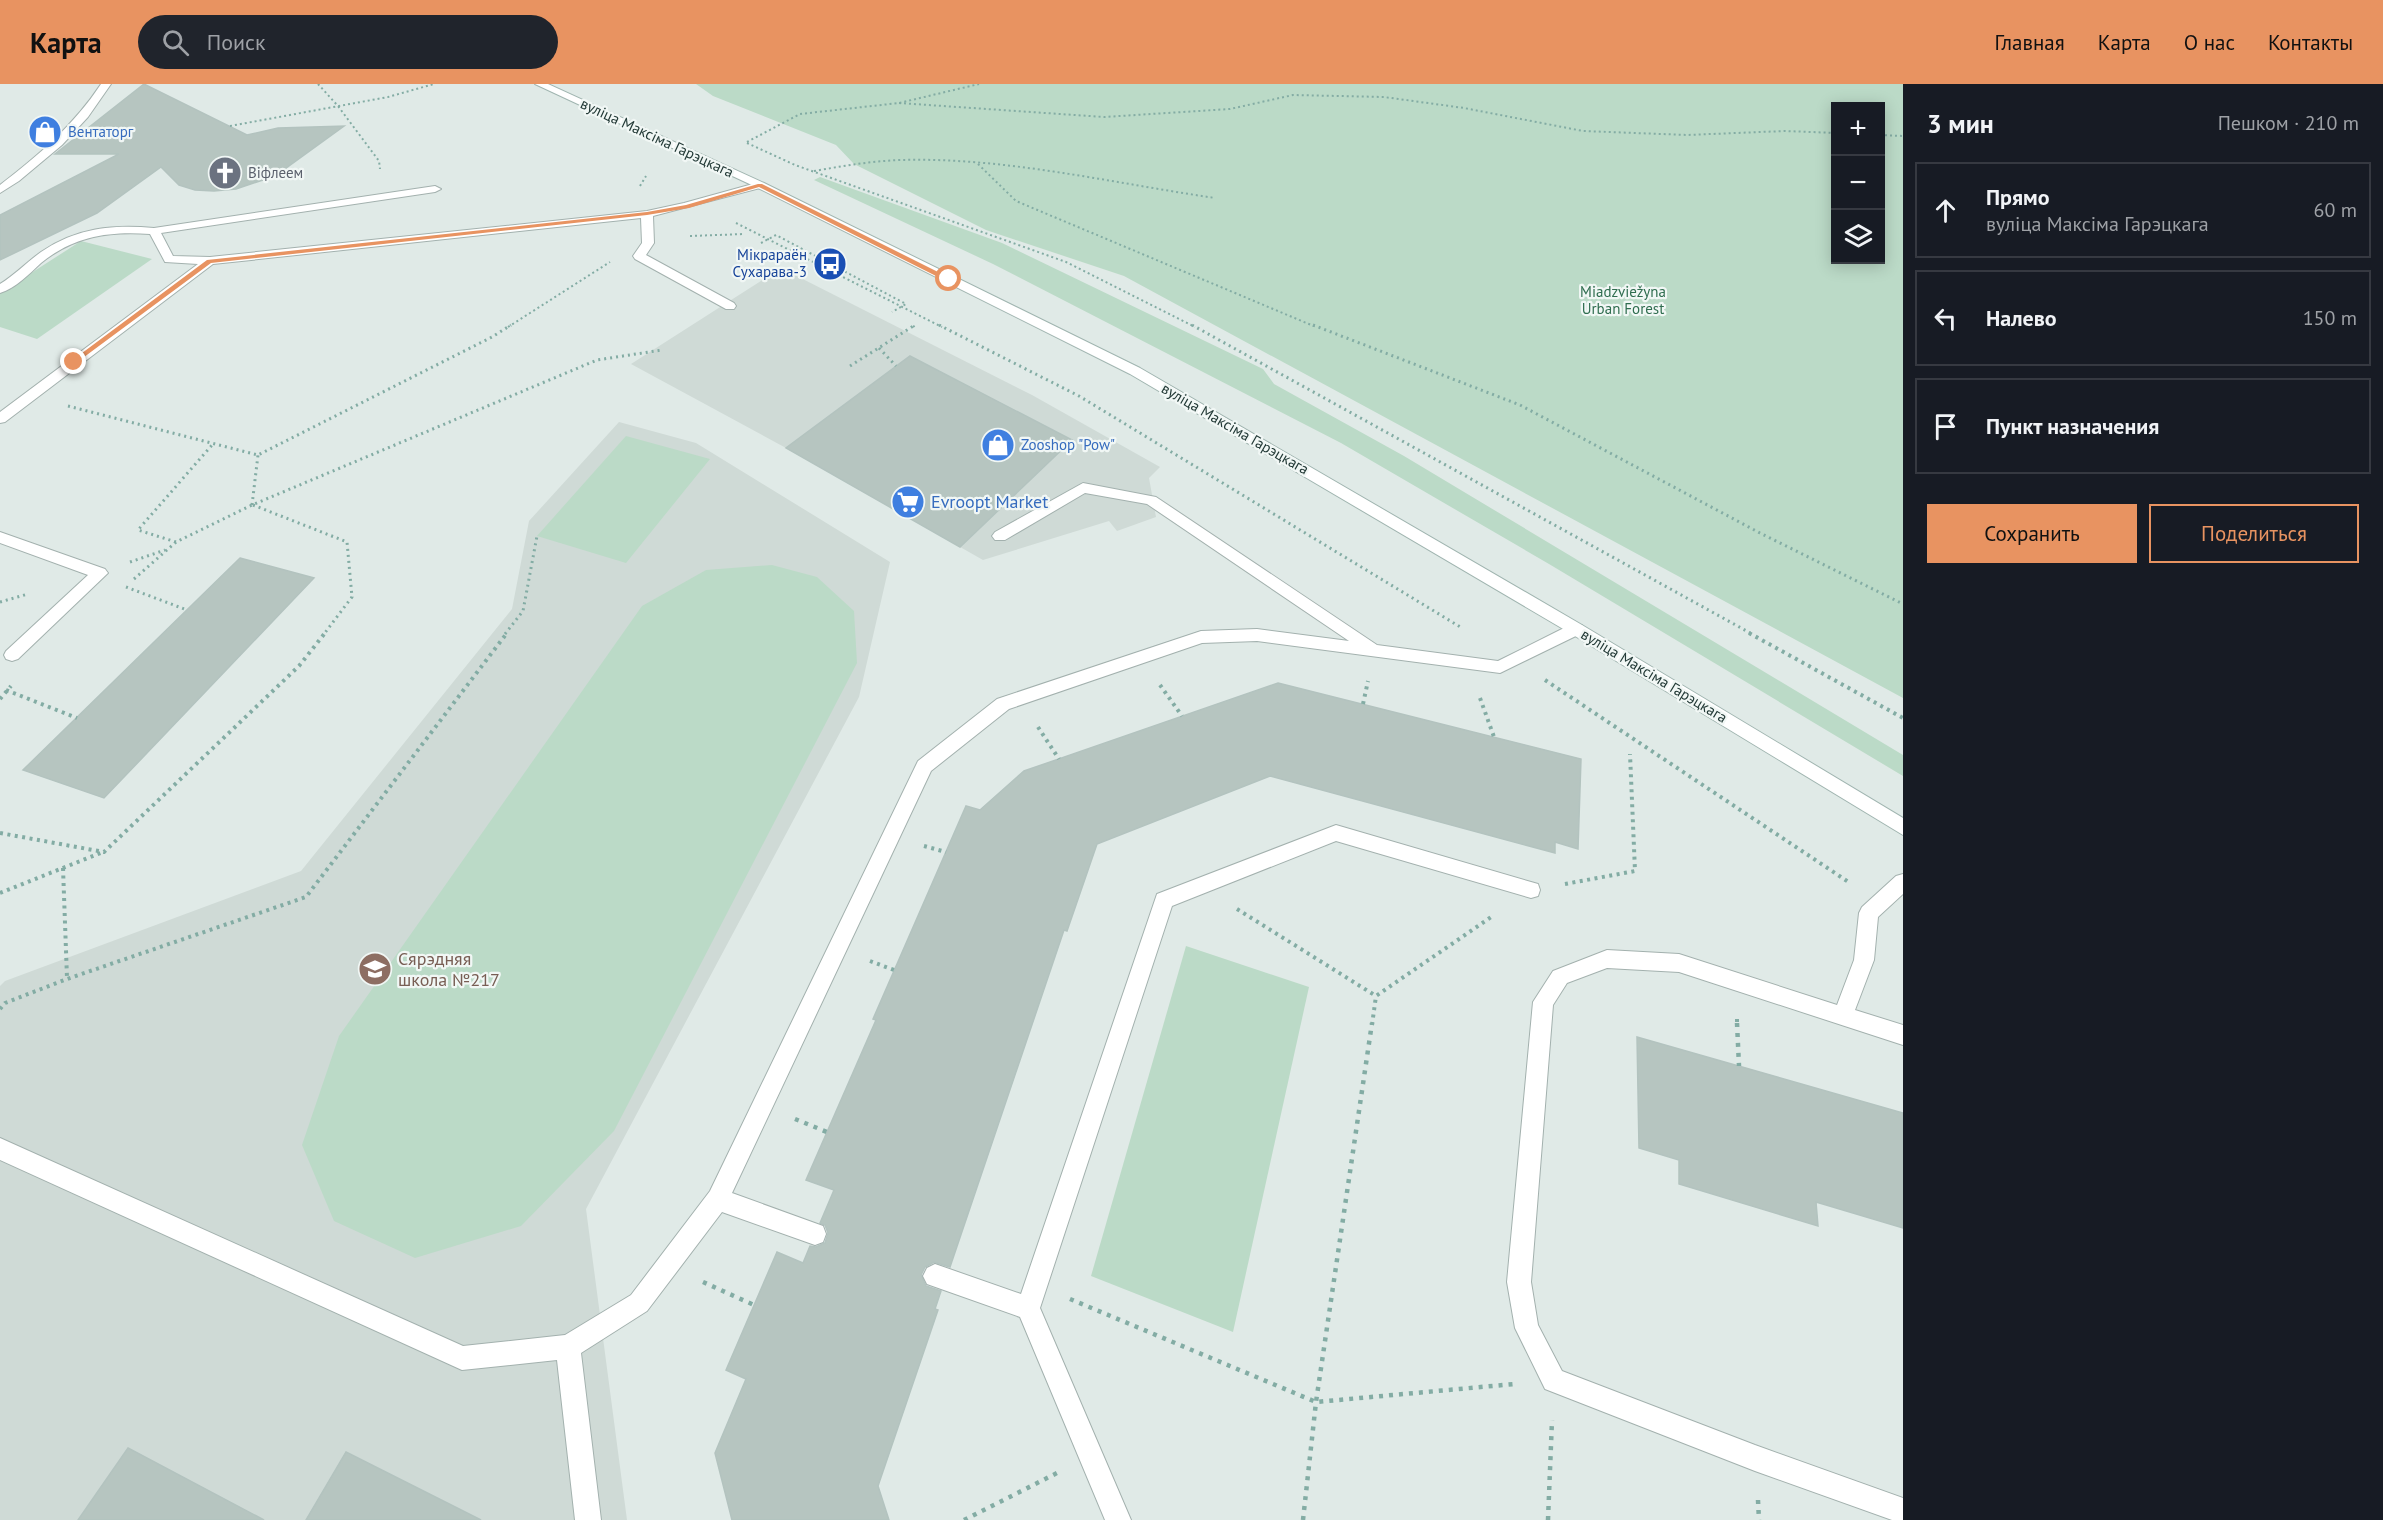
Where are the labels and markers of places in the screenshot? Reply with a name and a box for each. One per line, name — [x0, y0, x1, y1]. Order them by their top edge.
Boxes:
shop icon: Вентаторг — [27, 114, 63, 150]
place label: Вентаторг — [68, 122, 134, 141]
church icon: Віфлеем — [207, 155, 243, 191]
place label: Віфлеем — [248, 163, 303, 182]
place label: Мікрараён Сухарава-3 — [732, 245, 807, 281]
bus stop icon: Мікрараён Сухарава-3 — [812, 246, 848, 282]
shop icon: Zooshop "Pow" — [980, 427, 1016, 463]
place label: Zooshop "Pow" — [1021, 435, 1115, 454]
supermarket icon: Evroopt Market — [890, 484, 926, 520]
place label: Evroopt Market — [931, 490, 1048, 513]
place label: Сярэдняя школа №217 — [398, 947, 500, 991]
school or university icon: Сярэдняя школа №217 — [357, 951, 393, 987]

